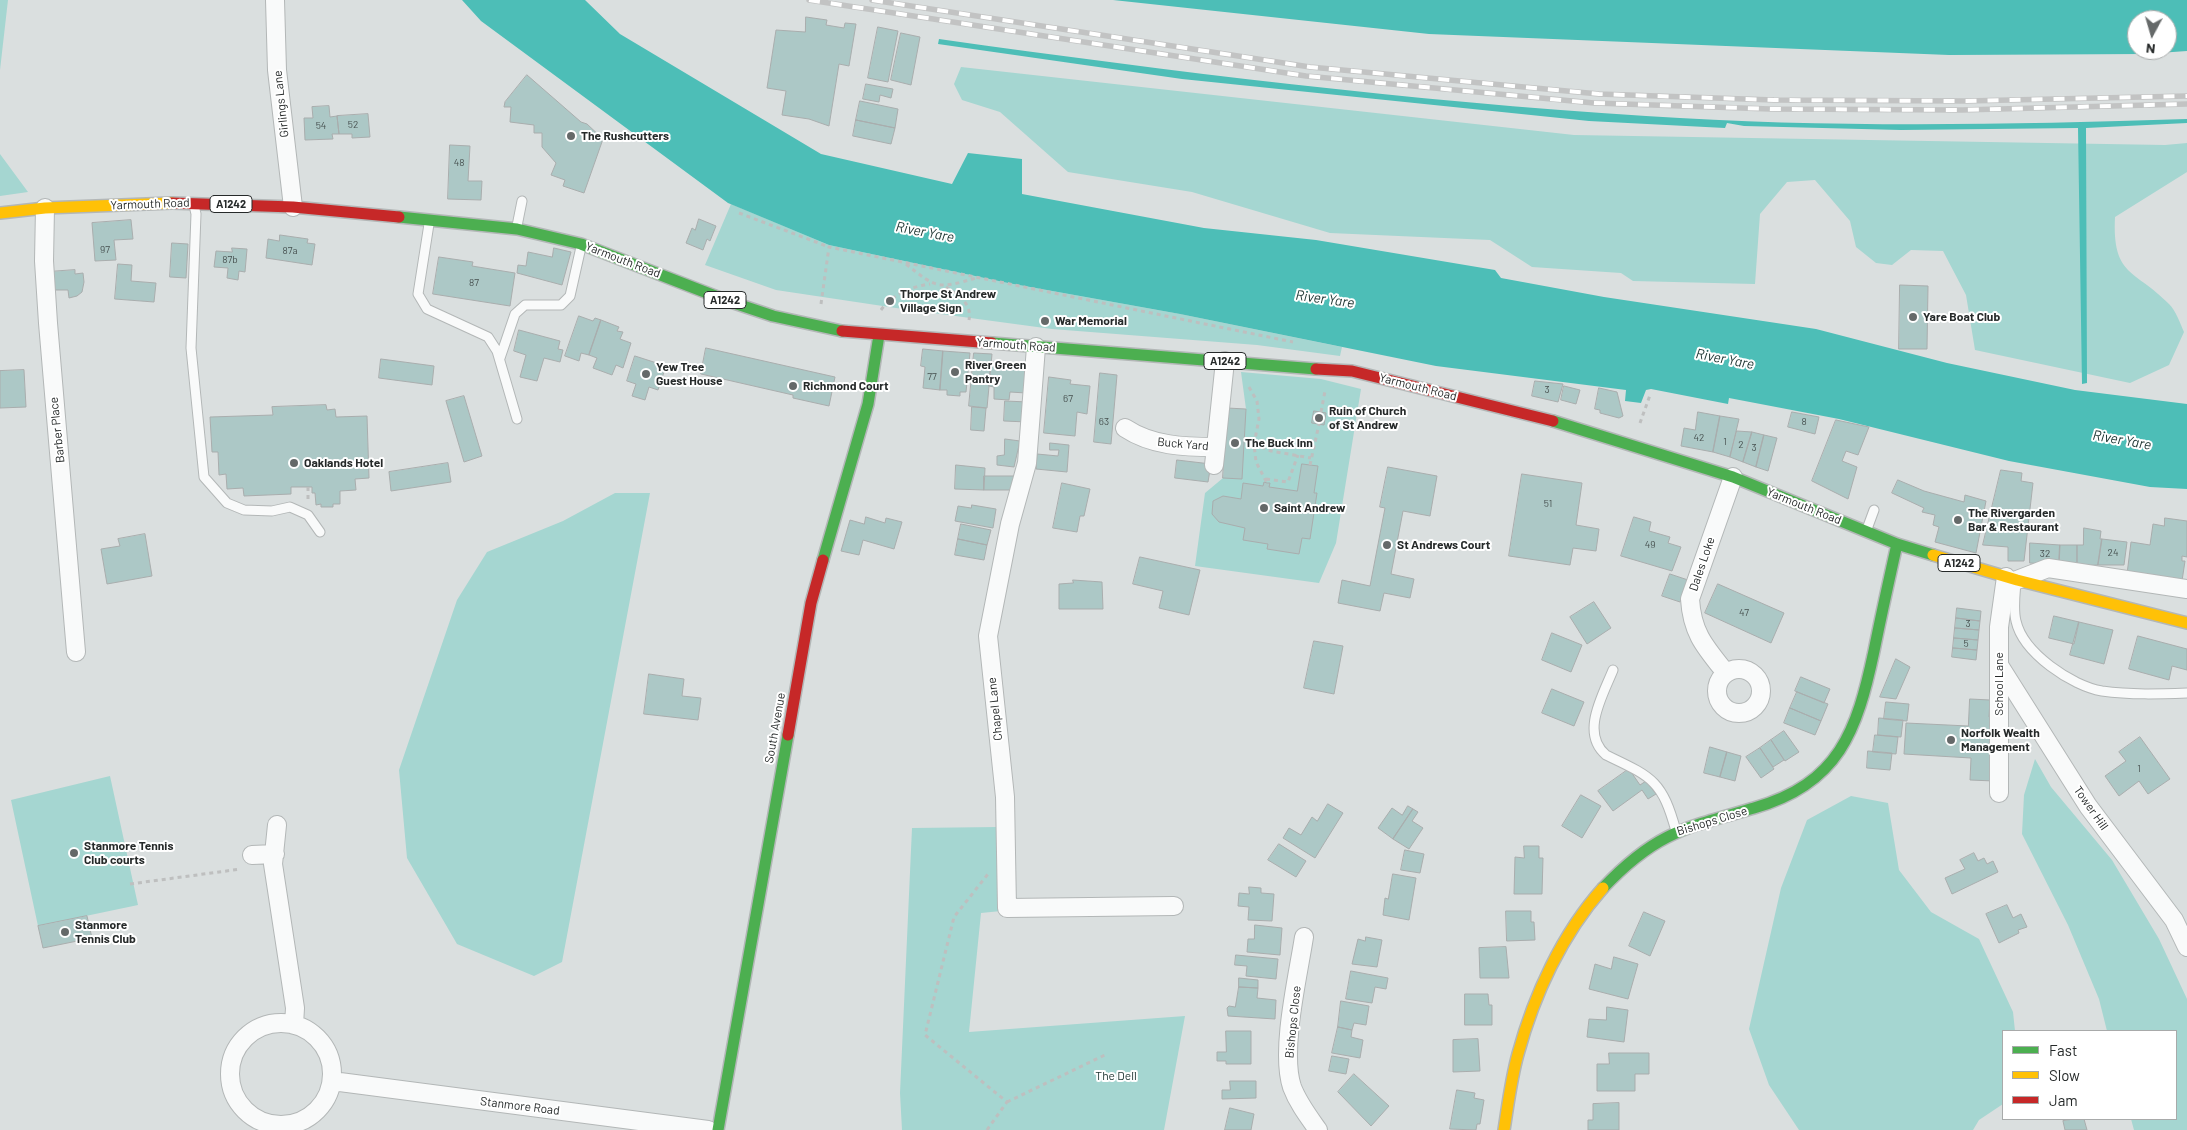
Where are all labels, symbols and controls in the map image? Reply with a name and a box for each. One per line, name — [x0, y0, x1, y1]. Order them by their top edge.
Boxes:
north arrow — [2127, 10, 2177, 60]
text: N — [2145, 40, 2156, 58]
street label: Girlings Lane — [270, 70, 292, 138]
house number: 52 — [348, 119, 358, 131]
house number: 54 — [316, 120, 326, 132]
place label: The Rushcutters — [581, 129, 669, 143]
marker: The Rushcutters — [565, 130, 577, 142]
house number: 48 — [454, 157, 464, 169]
street label: Yarmouth Road — [110, 195, 190, 213]
road number: A1242 — [210, 195, 252, 212]
water label: River Yare — [894, 218, 956, 246]
street label: Yarmouth Road — [583, 239, 663, 281]
house number: 97 — [100, 244, 110, 256]
house number: 87a — [282, 245, 298, 257]
house number: 87b — [222, 254, 238, 266]
house number: 87 — [469, 277, 479, 289]
place label: Thorpe St Andrew Village Sign — [900, 287, 996, 315]
water label: River Yare — [1295, 287, 1355, 311]
road number: A1242 — [704, 292, 746, 308]
marker: Thorpe St Andrew Village Sign — [884, 295, 896, 307]
place label: Yare Boat Club — [1923, 310, 2000, 324]
marker: Yare Boat Club — [1907, 311, 1919, 323]
place label: War Memorial — [1055, 314, 1127, 328]
marker: War Memorial — [1039, 315, 1051, 327]
street label: Yarmouth Road — [976, 335, 1056, 355]
water label: River Yare — [1694, 345, 1756, 373]
road number: A1242 — [1204, 352, 1246, 370]
place label: River Green Pantry — [965, 358, 1026, 386]
place label: Yew Tree Guest House — [656, 360, 723, 388]
marker: River Green Pantry — [949, 366, 961, 378]
marker: Yew Tree Guest House — [640, 368, 652, 380]
street label: Yarmouth Road — [1378, 370, 1458, 404]
house number: 77 — [927, 371, 937, 383]
place label: Richmond Court — [803, 379, 889, 393]
marker: Richmond Court — [787, 380, 799, 392]
house number: 3 — [1544, 384, 1550, 396]
house number: 67 — [1063, 393, 1073, 405]
street label: Barber Place — [46, 396, 68, 464]
place label: Ruin of Church of St Andrew — [1329, 404, 1406, 432]
marker: Ruin of Church of St Andrew — [1313, 412, 1325, 424]
house number: 63 — [1099, 416, 1109, 428]
house number: 8 — [1801, 416, 1807, 428]
water label: River Yare — [2091, 427, 2153, 453]
house number: 42 — [1694, 432, 1704, 444]
street label: Buck Yard — [1157, 435, 1209, 453]
place label: The Buck Inn — [1245, 436, 1313, 450]
house number: 1 — [1723, 436, 1727, 448]
marker: The Buck Inn — [1229, 437, 1241, 449]
house number: 2 — [1738, 439, 1744, 451]
house number: 3 — [1751, 442, 1757, 454]
place label: Oaklands Hotel — [304, 456, 383, 470]
marker: Oaklands Hotel — [288, 457, 300, 469]
street label: Yarmouth Road — [1765, 484, 1843, 528]
house number: 51 — [1544, 498, 1552, 510]
place label: Saint Andrew — [1274, 501, 1345, 515]
marker: Saint Andrew — [1258, 502, 1270, 514]
place label: The Rivergarden Bar & Restaurant — [1968, 506, 2059, 534]
marker: The Rivergarden Bar & Restaurant — [1952, 514, 1964, 526]
street label: Dales Loke — [1686, 535, 1718, 593]
place label: St Andrews Court — [1397, 538, 1490, 552]
marker: St Andrews Court — [1381, 539, 1393, 551]
house number: 49 — [1645, 539, 1655, 551]
house number: 24 — [2108, 547, 2118, 559]
house number: 32 — [2040, 548, 2050, 560]
road number: A1242 — [1938, 554, 1980, 572]
house number: 47 — [1739, 607, 1749, 619]
house number: 3 — [1965, 618, 1971, 630]
house number: 5 — [1963, 638, 1969, 650]
street label: School Lane — [1992, 652, 2006, 716]
street label: Chapel Lane — [985, 677, 1005, 741]
street label: South Avenue — [762, 692, 788, 764]
place label: Norfolk Wealth Management — [1961, 726, 2040, 754]
marker: Norfolk Wealth Management — [1945, 734, 1957, 746]
house number: 1 — [2137, 763, 2141, 775]
street label: Tower Hill — [2071, 783, 2111, 833]
street label: Bishops Close — [1675, 803, 1749, 839]
place label: Stanmore Tennis Club courts — [84, 839, 173, 867]
marker: Stanmore Tennis Club courts — [68, 847, 80, 859]
place label: Stanmore Tennis Club — [75, 918, 136, 946]
marker: Stanmore Tennis Club — [59, 926, 71, 938]
street label: Bishops Close — [1282, 985, 1304, 1059]
legend — [2002, 1030, 2177, 1120]
text: Fast — [2049, 1041, 2077, 1059]
text: Slow — [2049, 1066, 2080, 1084]
park label: The Dell — [1095, 1069, 1137, 1083]
text: Jam — [2049, 1091, 2078, 1109]
street label: Stanmore Road — [479, 1094, 561, 1118]

